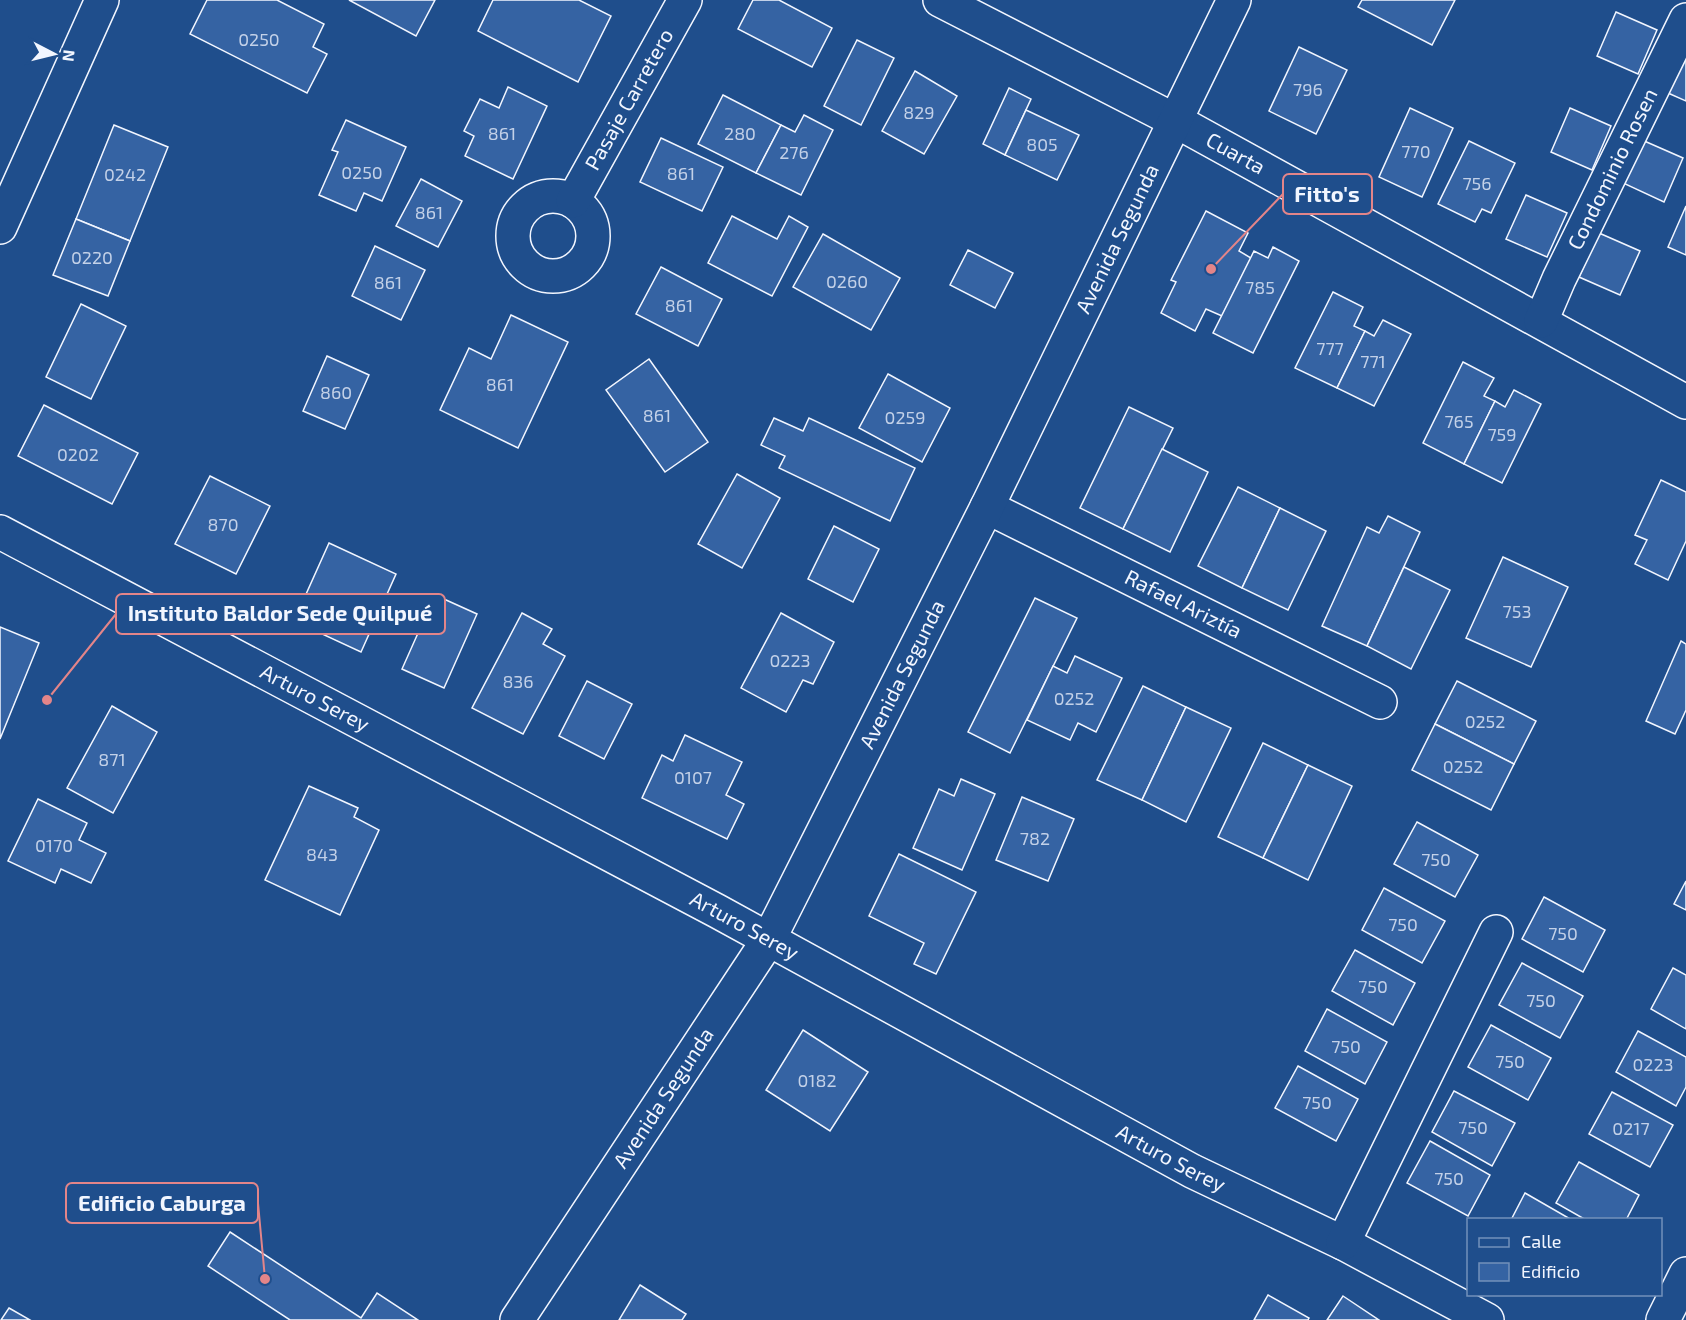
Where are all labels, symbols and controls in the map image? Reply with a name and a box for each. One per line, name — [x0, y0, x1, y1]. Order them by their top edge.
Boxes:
north arrow — [24, 24, 84, 84]
street label: Pasaje Carretero — [579, 24, 678, 174]
house number: 0250 — [238, 28, 280, 50]
text: N — [59, 49, 80, 63]
house number: 796 — [1293, 78, 1323, 100]
street label: Condominio Rosen — [1561, 84, 1662, 253]
house number: 829 — [903, 101, 935, 123]
house number: 861 — [488, 122, 516, 144]
house number: 280 — [724, 122, 756, 144]
street label: Cuarta — [1202, 126, 1270, 179]
house number: 805 — [1026, 133, 1058, 155]
house number: 770 — [1401, 140, 1431, 162]
house number: 276 — [779, 141, 809, 163]
street label: Avenida Segunda — [1069, 159, 1163, 317]
house number: 0250 — [341, 161, 383, 183]
house number: 861 — [667, 162, 695, 184]
house number: 0242 — [104, 163, 146, 185]
house number: 756 — [1462, 172, 1492, 194]
callout: Fitto's — [1283, 174, 1372, 214]
text: Fitto's — [1294, 180, 1360, 206]
house number: 861 — [415, 201, 443, 223]
house number: 0220 — [71, 246, 113, 268]
house number: 0260 — [826, 270, 868, 292]
house number: 861 — [374, 271, 402, 293]
house number: 785 — [1245, 276, 1275, 298]
house number: 861 — [665, 294, 693, 316]
house number: 777 — [1316, 337, 1344, 359]
house number: 771 — [1360, 350, 1386, 372]
house number: 861 — [486, 373, 514, 395]
house number: 860 — [320, 381, 352, 403]
house number: 861 — [643, 404, 671, 426]
house number: 0259 — [885, 406, 925, 428]
house number: 765 — [1444, 410, 1474, 432]
house number: 759 — [1487, 423, 1517, 445]
house number: 0202 — [57, 443, 99, 465]
house number: 870 — [208, 513, 239, 535]
street label: Rafael Ariztía — [1121, 563, 1246, 643]
callout: Instituto Baldor Sede Quilpué — [116, 594, 445, 634]
street label: Avenida Segunda — [853, 595, 949, 752]
text: Instituto Baldor Sede Quilpué — [128, 599, 432, 626]
house number: 753 — [1503, 600, 1531, 622]
house number: 0223 — [769, 649, 811, 671]
street label: Arturo Serey — [257, 658, 374, 736]
house number: 836 — [502, 670, 534, 692]
house number: 0252 — [1054, 687, 1094, 709]
house number: 0252 — [1465, 710, 1505, 732]
house number: 871 — [98, 748, 126, 770]
house number: 0252 — [1443, 755, 1483, 777]
house number: 0107 — [674, 766, 712, 788]
house number: 782 — [1020, 827, 1050, 849]
house number: 0170 — [35, 834, 73, 856]
house number: 843 — [306, 843, 338, 865]
house number: 750 — [1421, 848, 1451, 870]
street label: Arturo Serey — [686, 885, 803, 964]
house number: 750 — [1388, 913, 1418, 935]
house number: 750 — [1548, 922, 1578, 944]
house number: 750 — [1358, 975, 1388, 997]
house number: 750 — [1526, 989, 1556, 1011]
street label: Avenida Segunda — [607, 1022, 718, 1172]
house number: 750 — [1331, 1035, 1361, 1057]
house number: 750 — [1495, 1050, 1525, 1072]
house number: 0223 — [1632, 1053, 1674, 1075]
house number: 0182 — [797, 1069, 837, 1091]
house number: 750 — [1302, 1091, 1332, 1113]
house number: 750 — [1458, 1116, 1488, 1138]
house number: 0217 — [1612, 1117, 1650, 1139]
street label: Arturo Serey — [1113, 1118, 1230, 1196]
house number: 750 — [1434, 1167, 1464, 1189]
callout: Edificio Caburga — [66, 1183, 258, 1223]
text: Edificio Caburga — [78, 1189, 246, 1215]
legend — [1467, 1218, 1662, 1296]
text: Calle — [1521, 1230, 1562, 1252]
text: Edificio — [1521, 1260, 1580, 1282]

